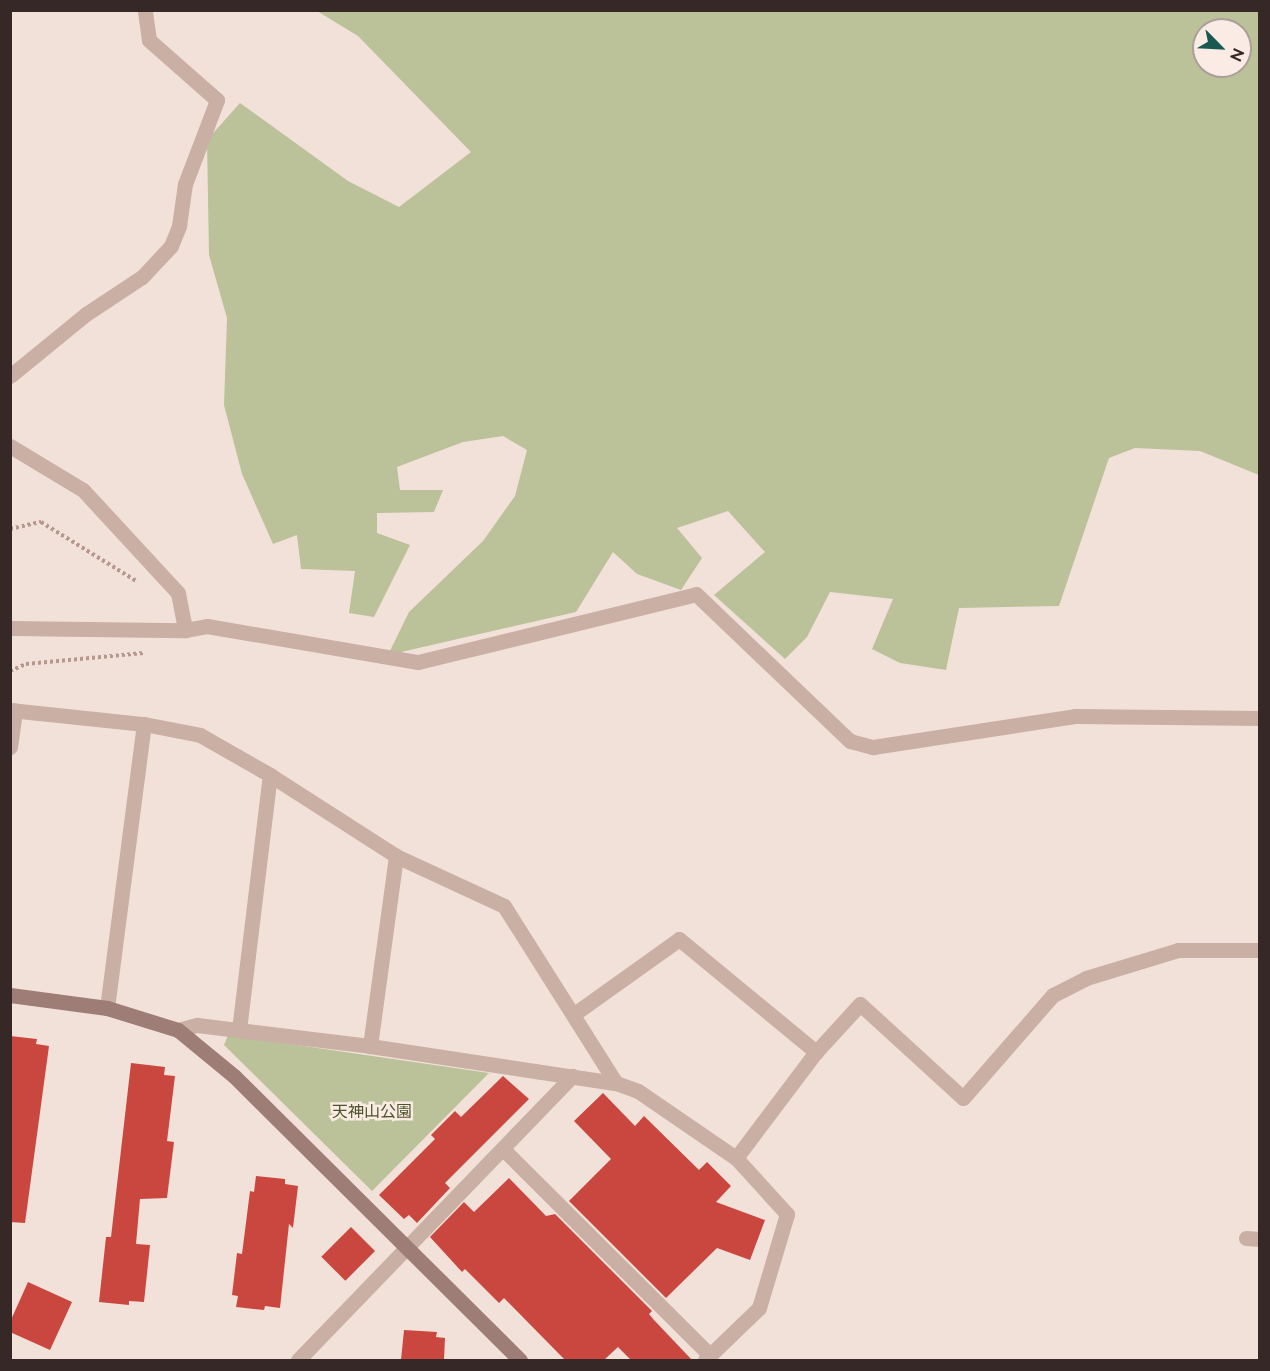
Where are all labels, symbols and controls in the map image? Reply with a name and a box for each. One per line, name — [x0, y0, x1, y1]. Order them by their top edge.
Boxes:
north arrow — [1192, 18, 1252, 78]
text: N — [1226, 45, 1248, 64]
park label: 天神山公園 — [332, 1102, 412, 1122]

